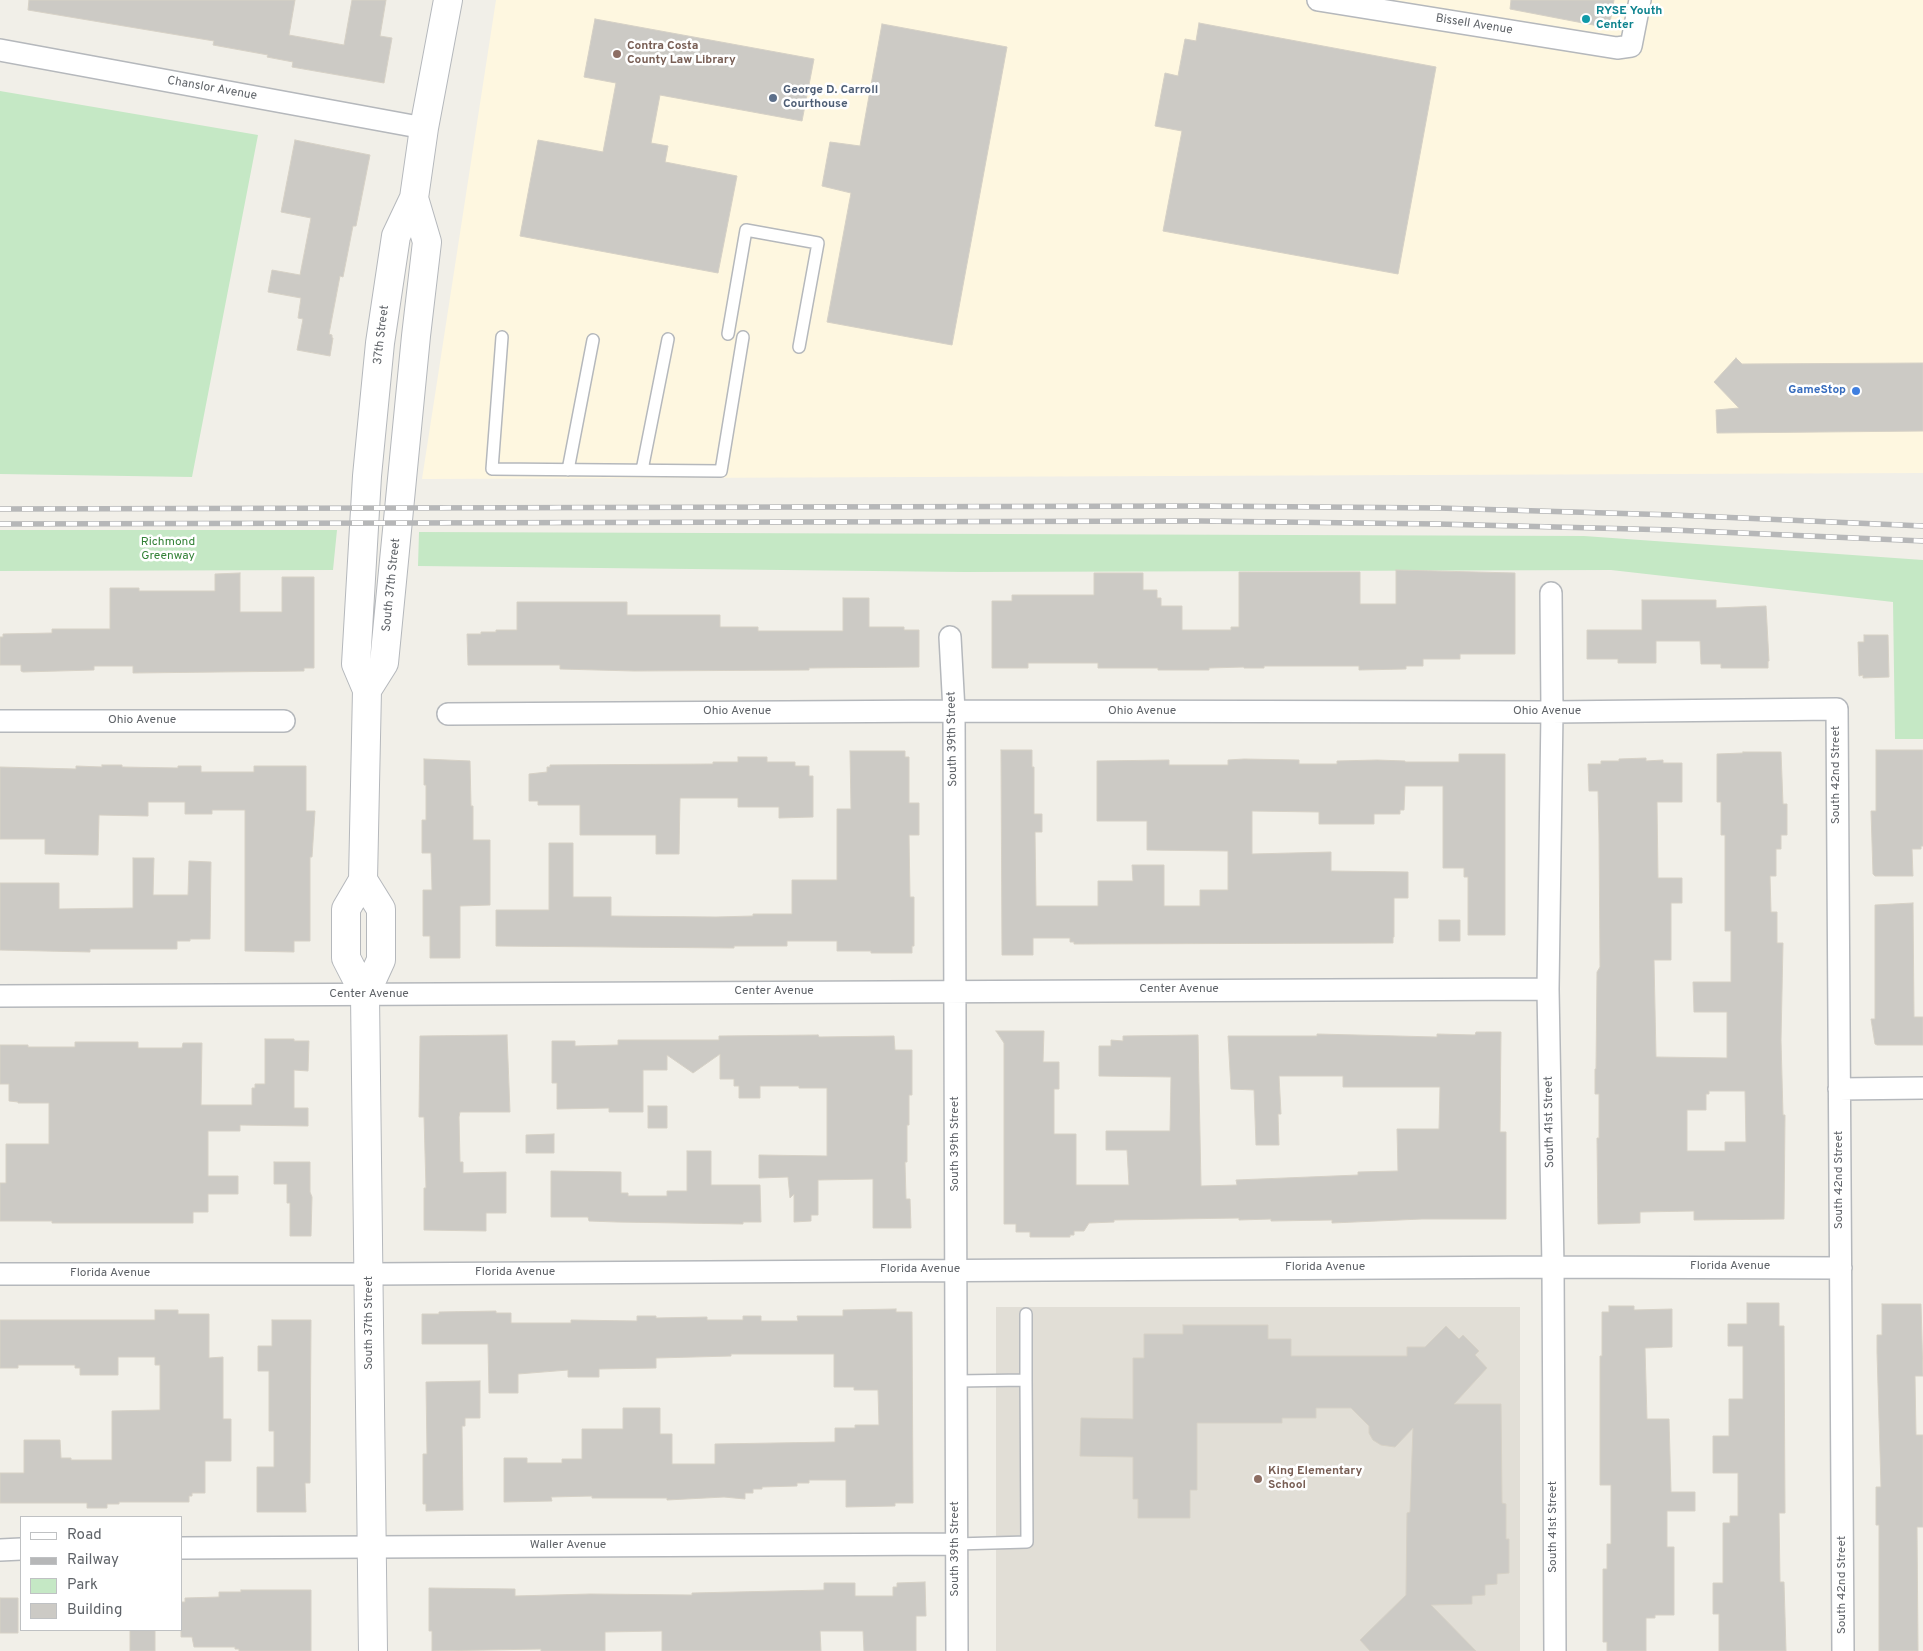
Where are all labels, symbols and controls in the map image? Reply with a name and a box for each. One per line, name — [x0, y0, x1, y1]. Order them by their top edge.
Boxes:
place label: RYSE Youth Center — [1596, 5, 1662, 33]
street label: Bissell Avenue — [1434, 12, 1514, 38]
marker: RYSE Youth Center — [1580, 13, 1592, 25]
place label: Contra Costa County Law Library — [627, 40, 736, 68]
marker: Contra Costa County Law Library — [611, 48, 623, 60]
street label: Chanslor Avenue — [166, 74, 258, 104]
place label: George D. Carroll Courthouse — [783, 84, 878, 112]
marker: George D. Carroll Courthouse — [767, 92, 779, 104]
street label: 37th Street — [371, 304, 393, 366]
place label: GameStop — [1788, 384, 1846, 398]
marker: GameStop — [1850, 385, 1862, 397]
park label: Richmond Greenway — [141, 536, 195, 564]
street label: South 37th Street — [380, 537, 404, 633]
street label: South 39th Street — [945, 691, 961, 787]
street label: Ohio Avenue — [703, 705, 771, 719]
street label: Ohio Avenue — [1108, 705, 1176, 719]
street label: Ohio Avenue — [1513, 705, 1581, 719]
street label: Ohio Avenue — [108, 714, 176, 728]
street label: South 42nd Street — [1830, 726, 1844, 824]
street label: Center Avenue — [1139, 983, 1219, 997]
street label: Center Avenue — [734, 985, 814, 999]
street label: Center Avenue — [329, 988, 409, 1002]
street label: South 41st Street — [1542, 1076, 1558, 1168]
street label: South 39th Street — [949, 1096, 963, 1192]
street label: South 42nd Street — [1833, 1131, 1847, 1229]
street label: Florida Avenue — [1690, 1260, 1770, 1274]
street label: Florida Avenue — [1285, 1261, 1365, 1275]
street label: Florida Avenue — [880, 1263, 960, 1277]
street label: Florida Avenue — [475, 1266, 555, 1280]
street label: Florida Avenue — [70, 1267, 150, 1281]
street label: South 37th Street — [363, 1276, 377, 1370]
place label: King Elementary School — [1268, 1465, 1362, 1493]
marker: King Elementary School — [1252, 1473, 1264, 1485]
street label: South 41st Street — [1547, 1481, 1561, 1573]
street label: South 39th Street — [949, 1501, 963, 1597]
legend — [20, 1516, 182, 1631]
text: Road — [67, 1526, 102, 1545]
street label: South 42nd Street — [1836, 1536, 1850, 1634]
street label: Waller Avenue — [530, 1539, 606, 1553]
text: Railway — [67, 1551, 119, 1570]
text: Park — [67, 1576, 98, 1595]
text: Building — [67, 1601, 122, 1620]

